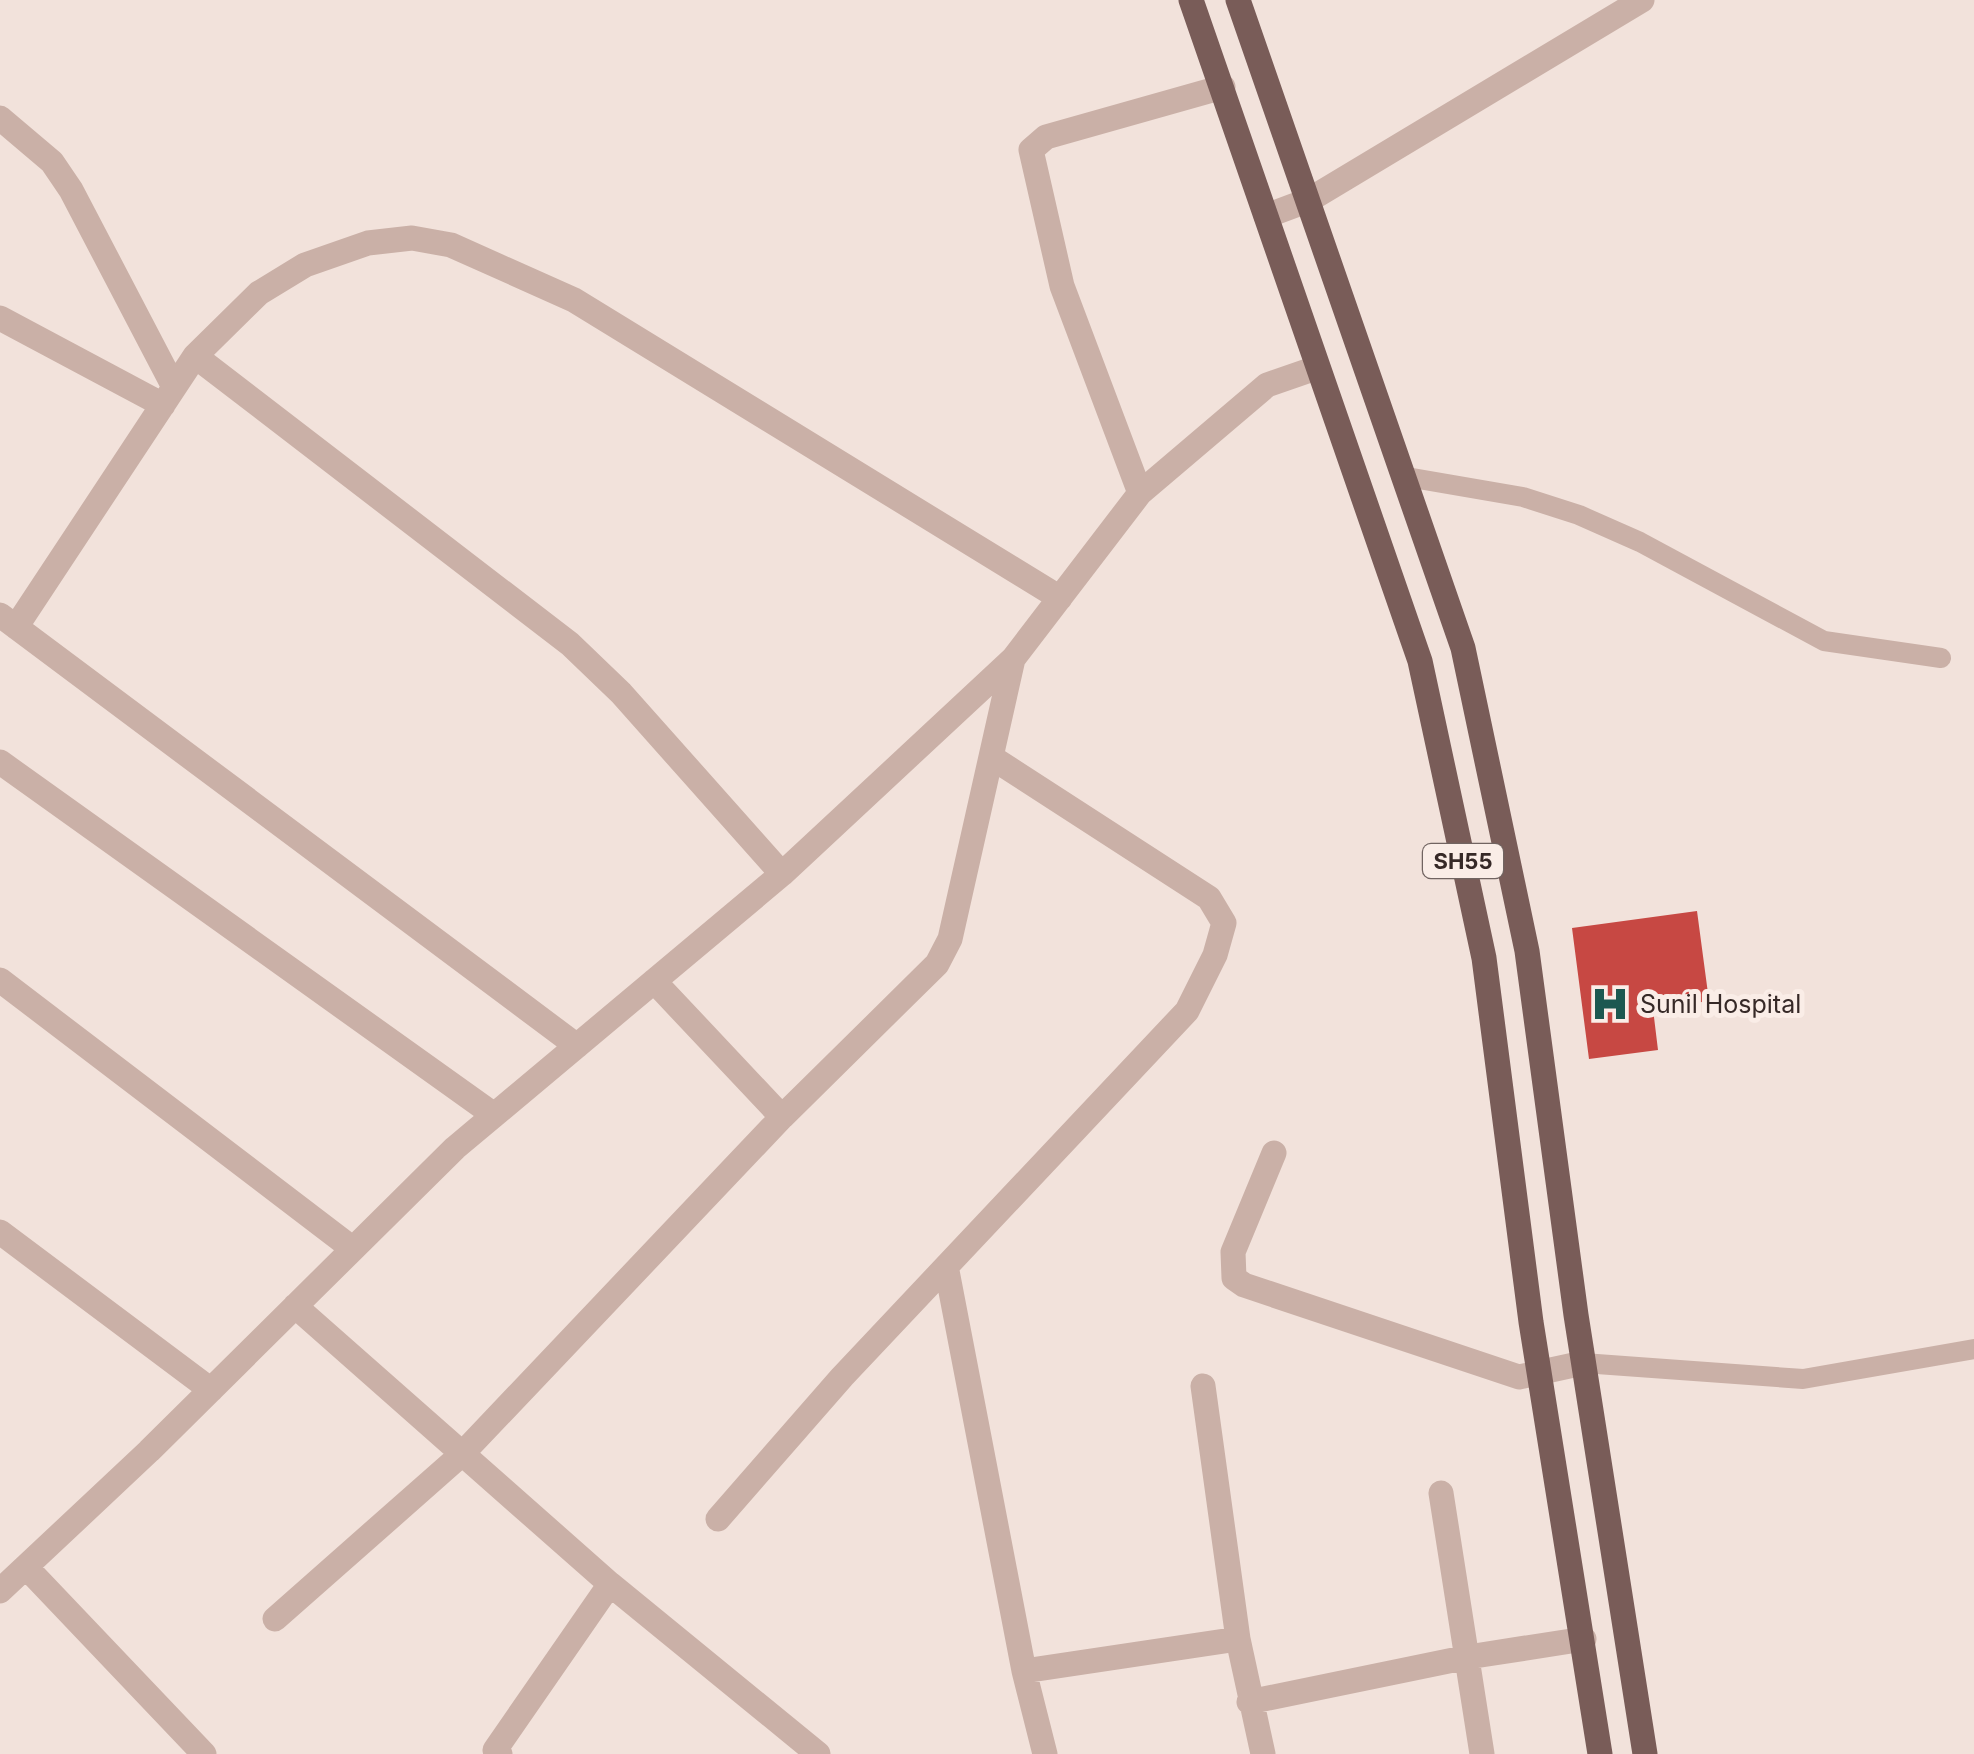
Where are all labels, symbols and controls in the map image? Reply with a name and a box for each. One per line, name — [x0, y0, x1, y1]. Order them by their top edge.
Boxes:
road number: SH55 — [1423, 844, 1503, 878]
hospital icon: Sunil Hospital — [1589, 983, 1631, 1025]
place label: Sunil Hospital — [1640, 989, 1801, 1019]

